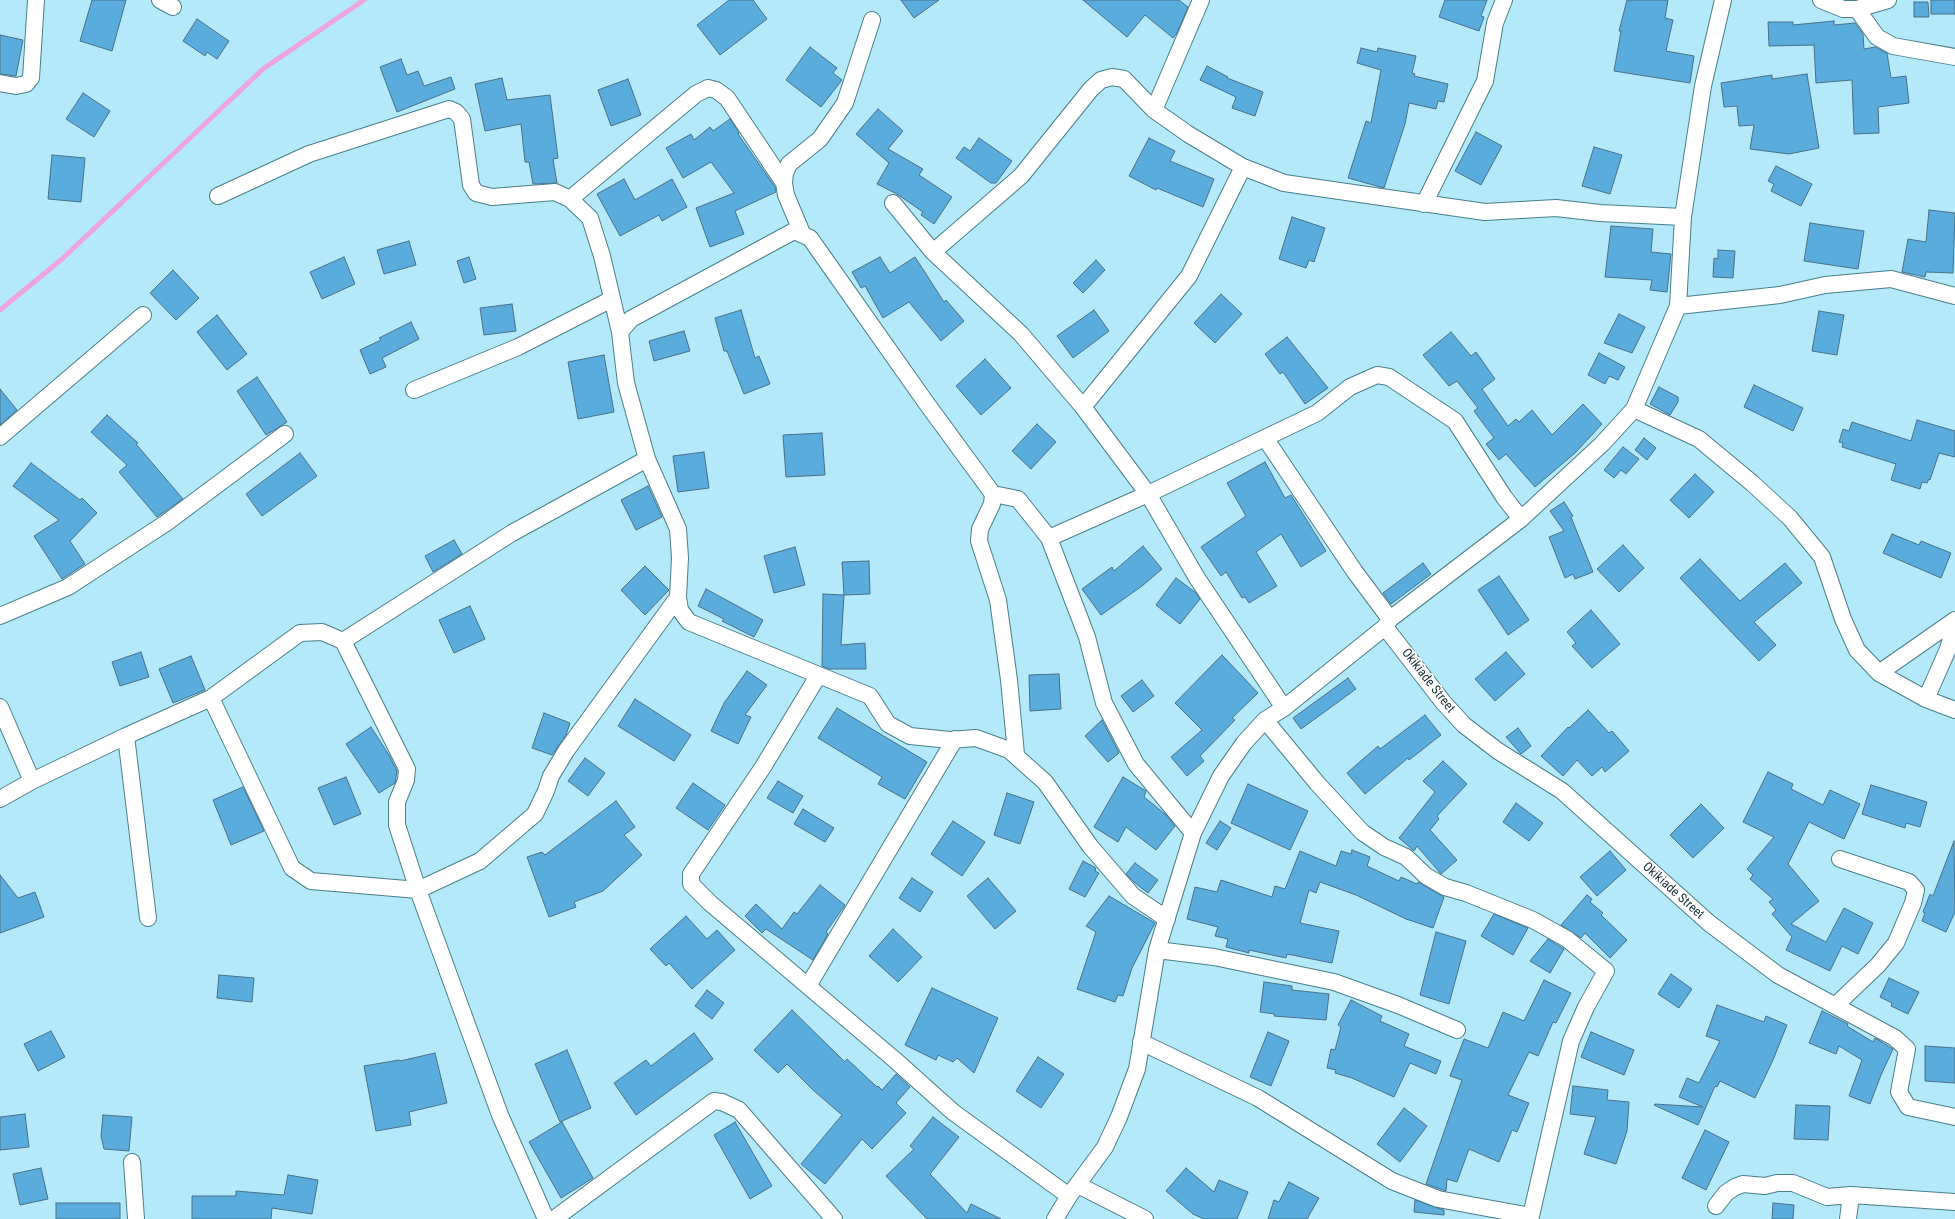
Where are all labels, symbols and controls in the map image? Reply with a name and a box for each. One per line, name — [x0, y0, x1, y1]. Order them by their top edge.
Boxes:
street label: Okikiade Street — [1398, 646, 1458, 716]
street label: Okikiade Street — [1639, 859, 1707, 923]

